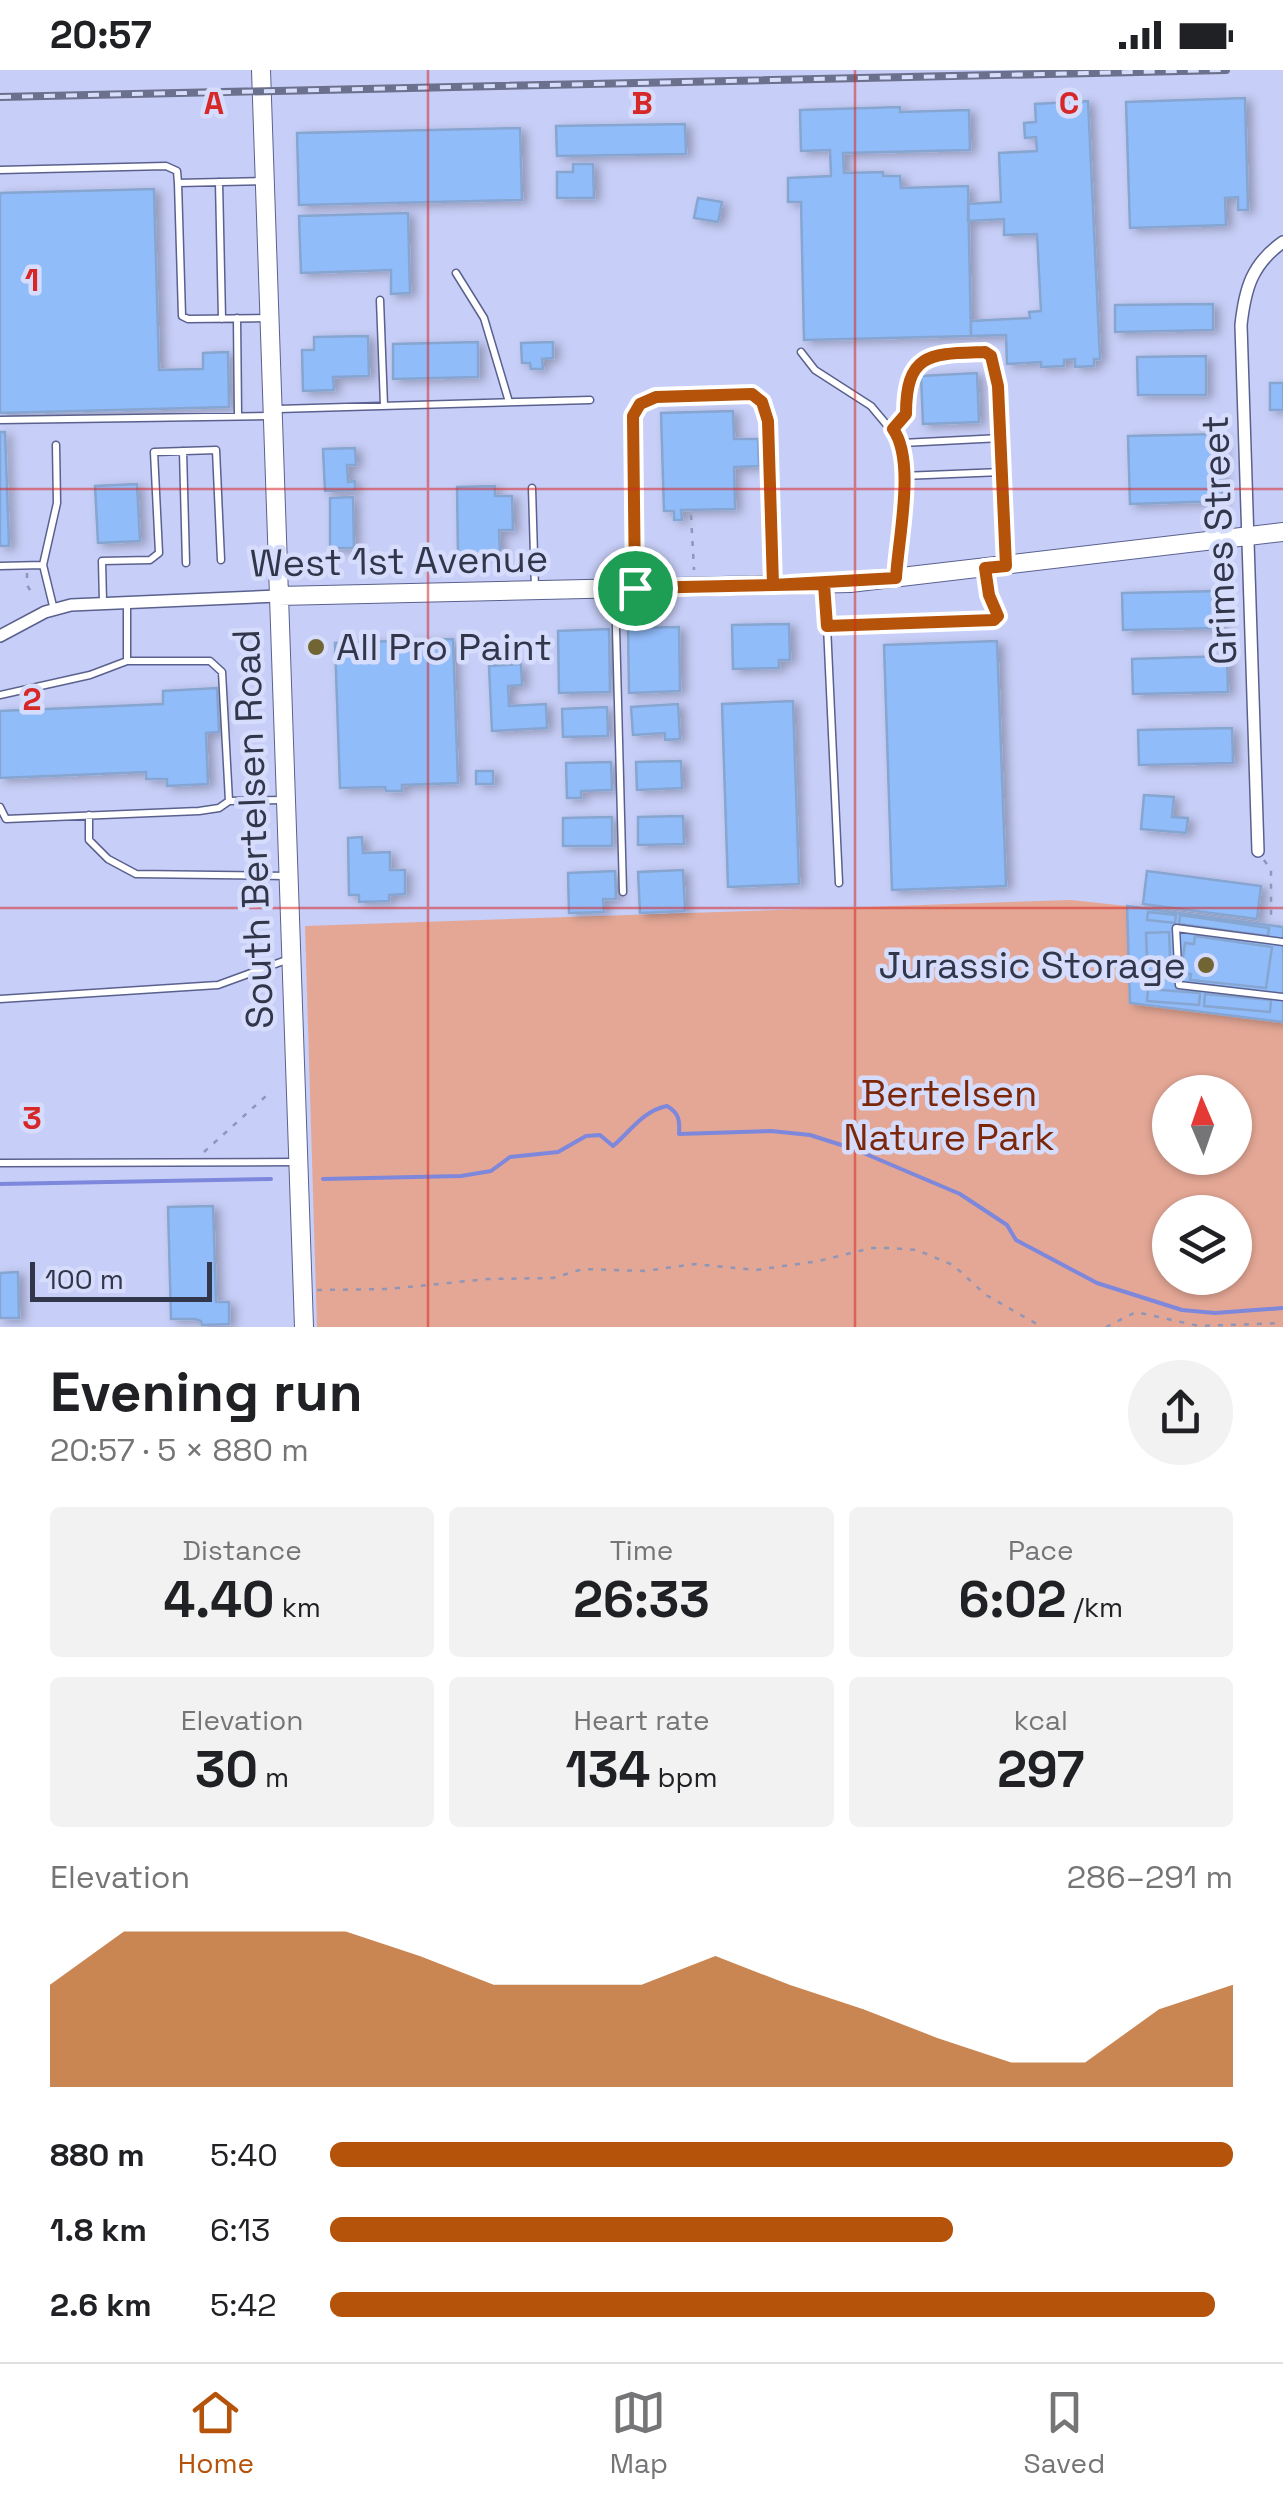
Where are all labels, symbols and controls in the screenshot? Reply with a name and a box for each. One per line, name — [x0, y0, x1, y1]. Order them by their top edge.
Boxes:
text: 20:57 — [50, 11, 152, 59]
text: A — [204, 83, 224, 123]
text: B — [631, 83, 653, 123]
text: C — [1059, 83, 1079, 123]
text: 1 — [25, 260, 39, 300]
street label: Grimes Street — [1191, 414, 1247, 666]
street label: West 1st Avenue — [249, 534, 549, 588]
pin — [593, 546, 678, 631]
icon: arrive — [608, 561, 663, 616]
place label: All Pro Paint — [336, 623, 552, 671]
street label: South Bertelsen Road — [222, 628, 284, 1030]
marker: All Pro Paint — [305, 636, 327, 658]
text: 2 — [22, 679, 42, 719]
place label: Jurassic Storage — [878, 941, 1186, 989]
marker: Jurassic Storage — [1195, 954, 1217, 976]
park label: Bertelsen Nature Park — [843, 1069, 1055, 1161]
north arrow — [1152, 1075, 1252, 1175]
map controls — [1152, 1075, 1252, 1295]
text: 3 — [22, 1098, 42, 1138]
button: layers — [1152, 1195, 1252, 1295]
scale bar — [30, 1257, 212, 1302]
text: 100 m — [45, 1261, 124, 1297]
text: Evening run — [50, 1357, 363, 1427]
button: share — [1128, 1360, 1233, 1465]
text: 20:57 · 5 × 880 m — [50, 1430, 309, 1470]
text: Distance — [183, 1532, 302, 1568]
text: Time — [610, 1532, 673, 1568]
text: Pace — [1008, 1532, 1074, 1568]
text: 4.40 — [164, 1568, 274, 1632]
text: 26:33 — [573, 1568, 710, 1632]
text: 6:02 — [959, 1568, 1066, 1632]
text: km — [274, 1589, 321, 1625]
text: /km — [1066, 1589, 1123, 1625]
text: Elevation — [181, 1702, 304, 1738]
text: Heart rate — [574, 1702, 709, 1738]
text: kcal — [1014, 1702, 1068, 1738]
text: 30 — [195, 1738, 258, 1802]
text: 134 — [565, 1738, 650, 1802]
text: 297 — [997, 1738, 1084, 1802]
text: m — [258, 1759, 289, 1795]
text: bpm — [650, 1759, 718, 1795]
text: Elevation — [50, 1857, 190, 1897]
text: 286–291 m — [1067, 1857, 1233, 1897]
text: 880 m — [50, 2135, 145, 2175]
text: 5:40 — [210, 2135, 278, 2175]
text: 1.8 km — [50, 2210, 147, 2250]
text: 6:13 — [210, 2210, 270, 2250]
text: 2.6 km — [50, 2285, 152, 2325]
text: 5:42 — [210, 2285, 277, 2325]
tab: Home — [178, 2385, 254, 2481]
tab: Map — [610, 2385, 668, 2481]
tab: Saved — [1024, 2385, 1105, 2481]

